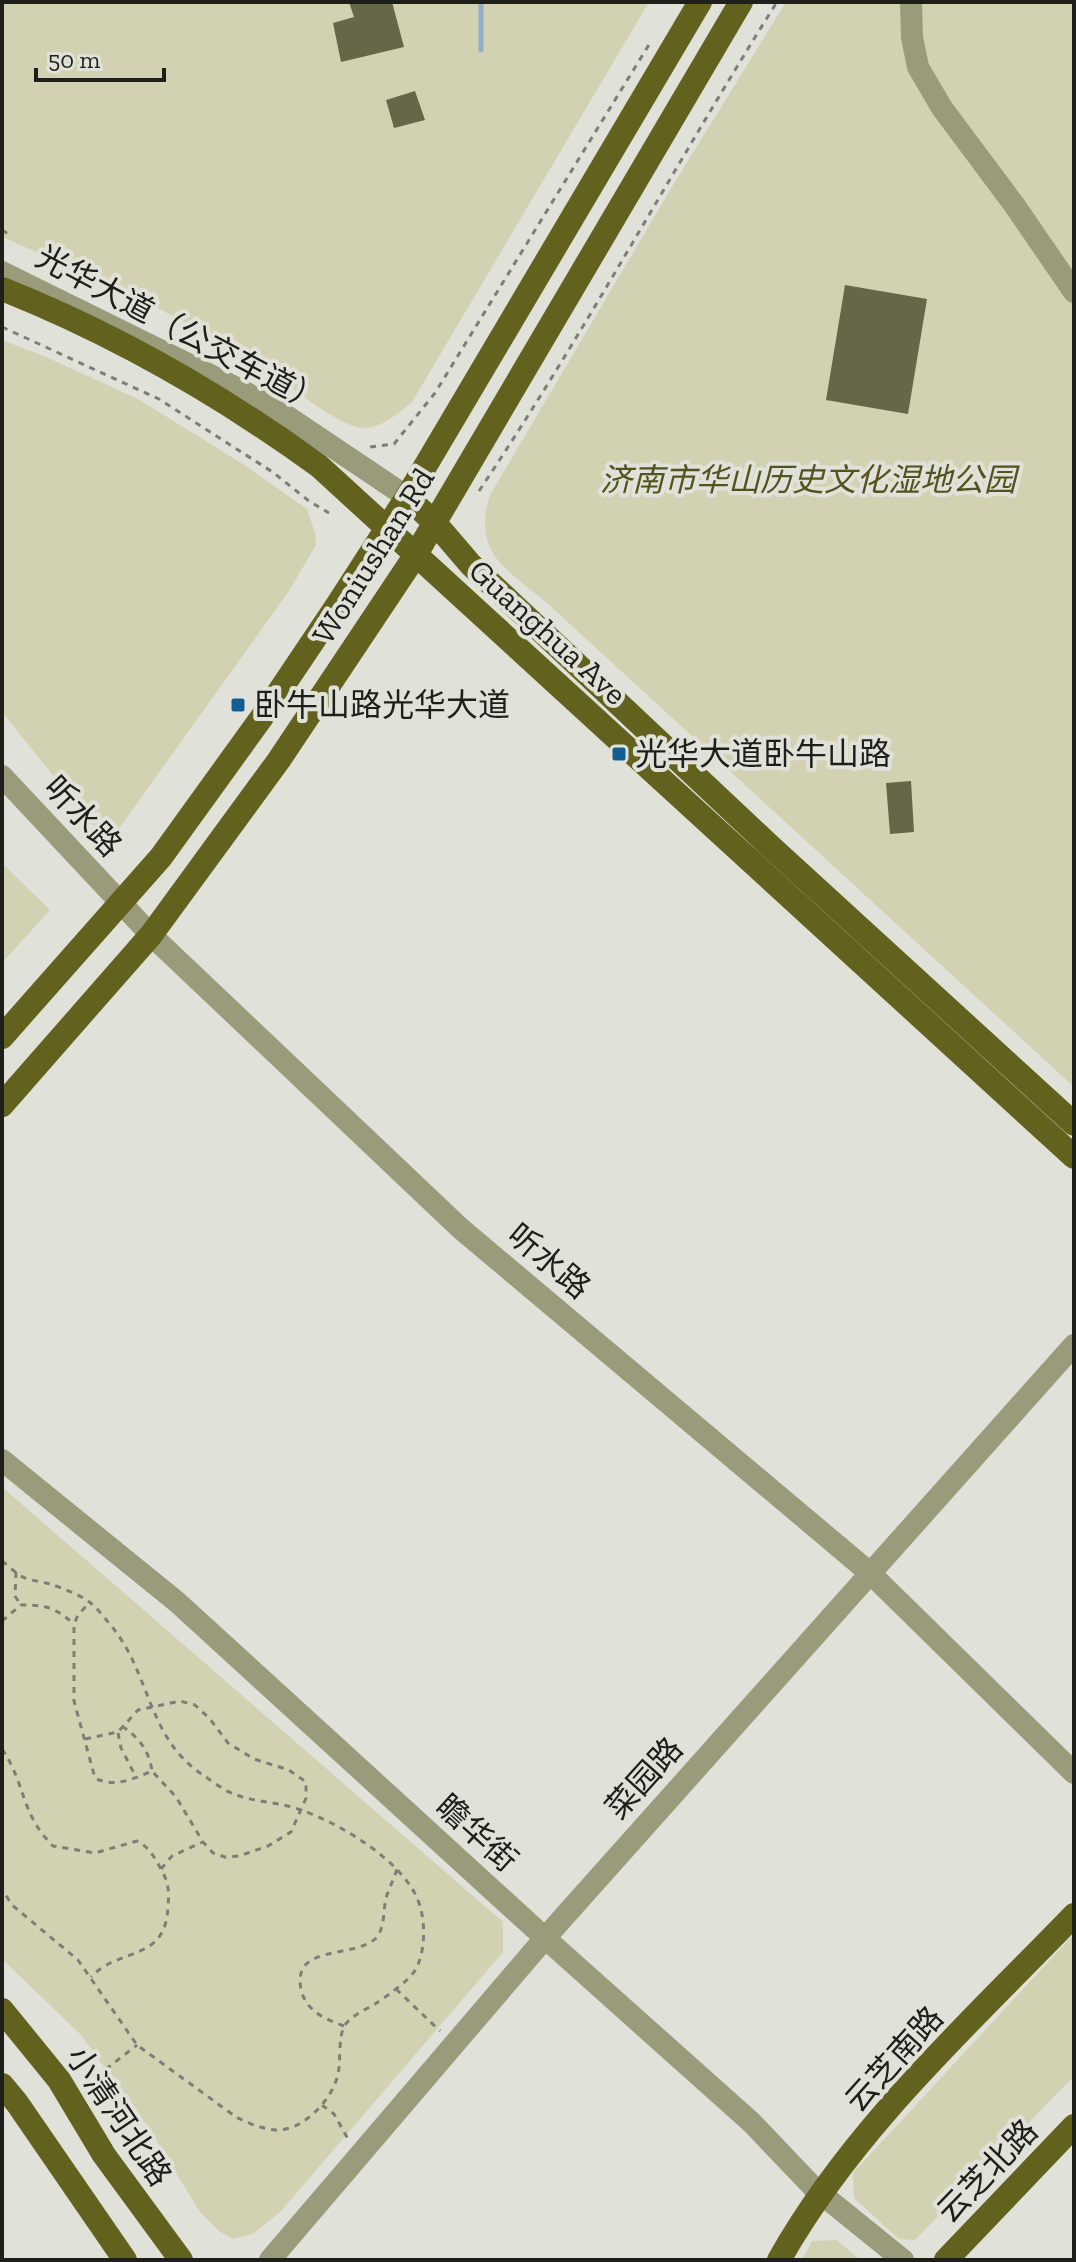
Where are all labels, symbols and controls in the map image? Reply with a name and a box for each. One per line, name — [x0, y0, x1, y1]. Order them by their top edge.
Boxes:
scale bar — [36, 32, 164, 82]
text: 50 m — [48, 45, 101, 74]
street label: 光华大道（公交车道） — [30, 237, 330, 421]
street label: Woniushan Rd — [304, 461, 442, 651]
park label: 济南市华山历史文化湿地公园 — [600, 461, 1020, 499]
street label: Guanghua Ave — [461, 551, 635, 713]
place label: 卧牛山路光华大道 — [254, 686, 510, 724]
marker: 卧牛山路光华大道 — [229, 696, 247, 714]
place label: 光华大道卧牛山路 — [635, 735, 891, 773]
marker: 光华大道卧牛山路 — [610, 745, 628, 763]
street label: 听水路 — [36, 768, 130, 864]
street label: 听水路 — [500, 1216, 598, 1306]
street label: 菜园路 — [598, 1730, 690, 1826]
street label: 瞻华街 — [429, 1787, 525, 1879]
street label: 云芝南路 — [837, 1999, 951, 2119]
street label: 小清河北路 — [59, 2039, 179, 2193]
street label: 云芝北路 — [929, 2112, 1045, 2230]

